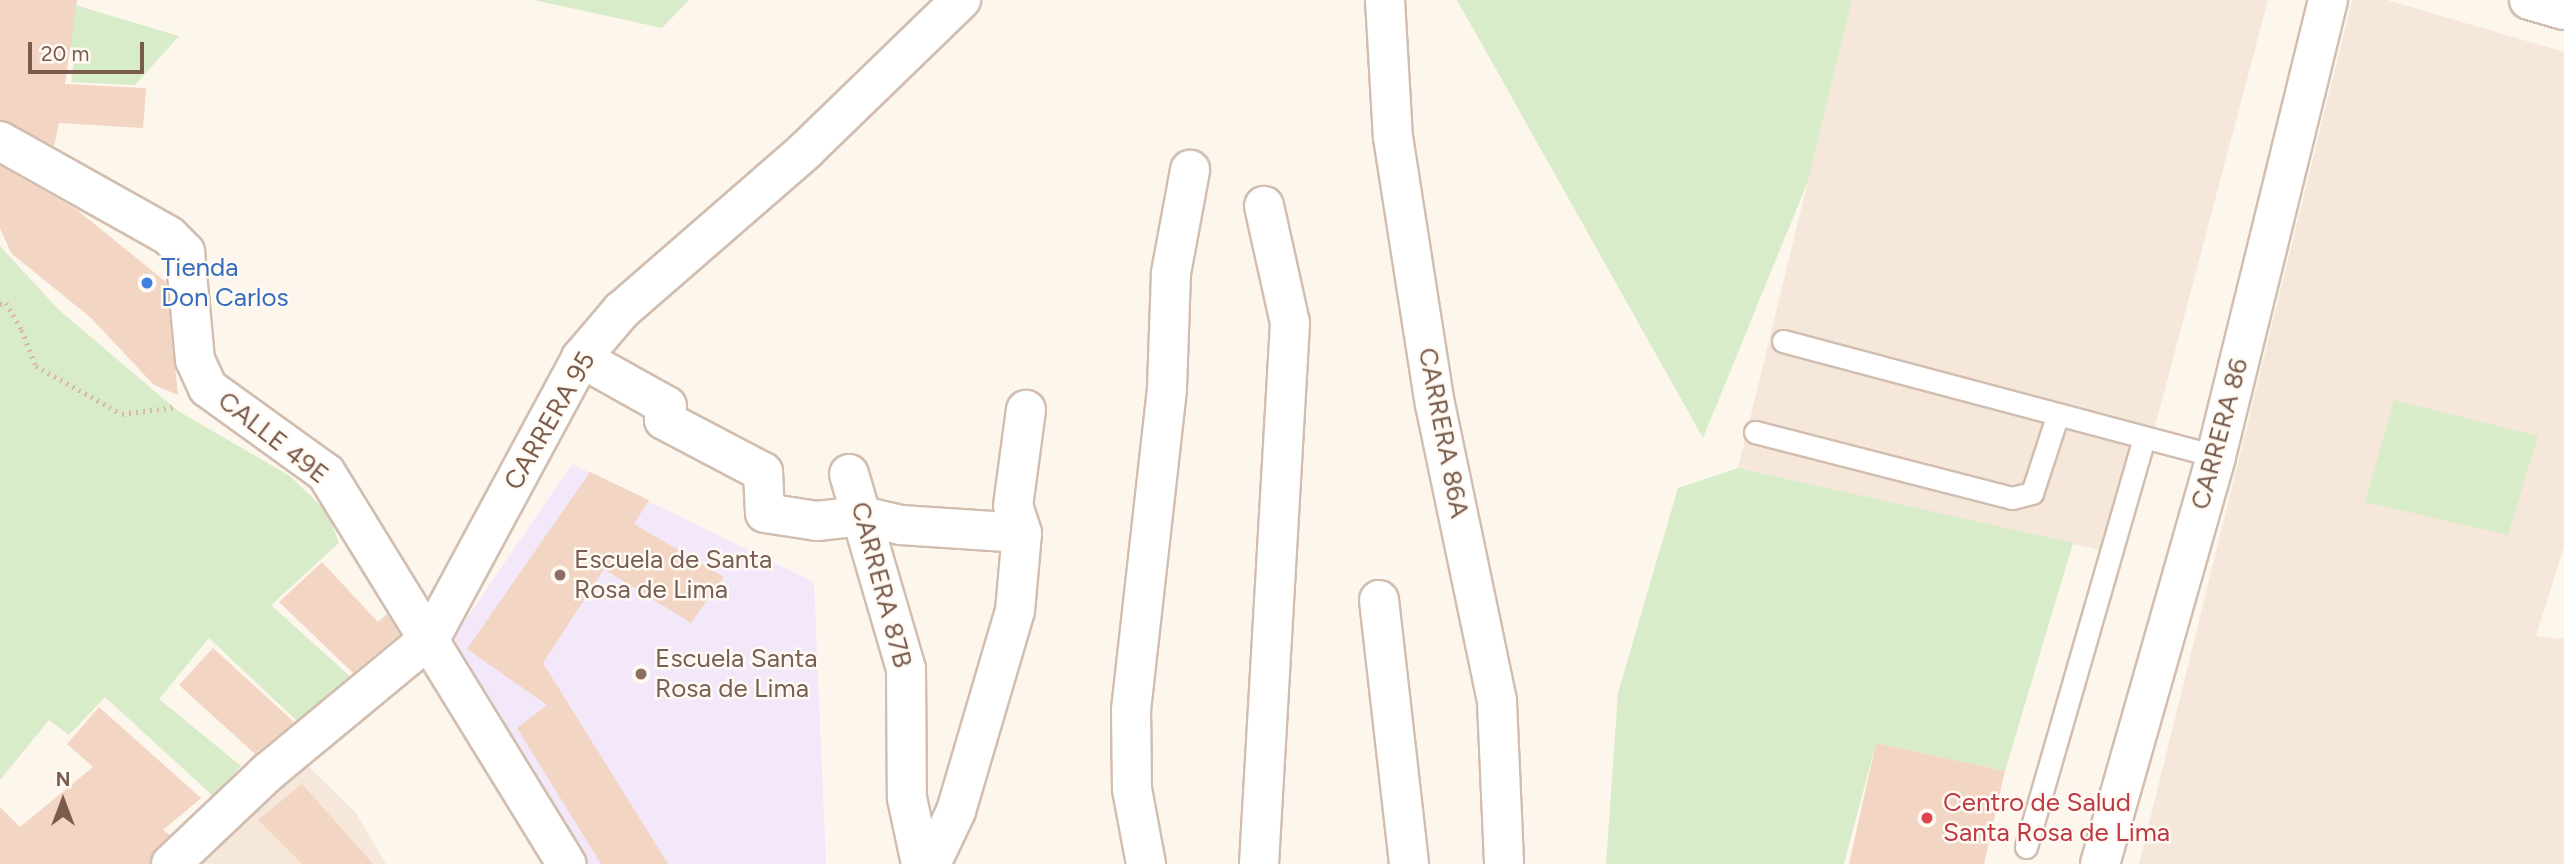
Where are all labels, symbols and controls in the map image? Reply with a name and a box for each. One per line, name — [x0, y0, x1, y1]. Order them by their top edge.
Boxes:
scale bar — [32, 28, 147, 72]
text: 20 m — [41, 41, 89, 66]
place label: Tienda Don Carlos — [161, 252, 289, 314]
marker: Tienda Don Carlos — [139, 275, 155, 291]
street label: CARRERA 86A — [1411, 345, 1475, 521]
street label: CARRERA 95 — [498, 346, 602, 496]
street label: CARRERA 86 — [2185, 355, 2255, 513]
street label: CALLE 49E — [212, 385, 334, 491]
street label: CARRERA 87B — [844, 499, 918, 671]
place label: Escuela de Santa Rosa de Lima — [574, 544, 772, 606]
marker: Escuela de Santa Rosa de Lima — [552, 567, 568, 583]
place label: Escuela Santa Rosa de Lima — [655, 643, 817, 704]
marker: Escuela Santa Rosa de Lima — [633, 666, 649, 682]
north arrow — [28, 766, 98, 836]
text: N — [56, 768, 70, 791]
place label: Centro de Salud Santa Rosa de Lima — [1943, 787, 2170, 848]
marker: Centro de Salud Santa Rosa de Lima — [1917, 808, 1937, 828]

